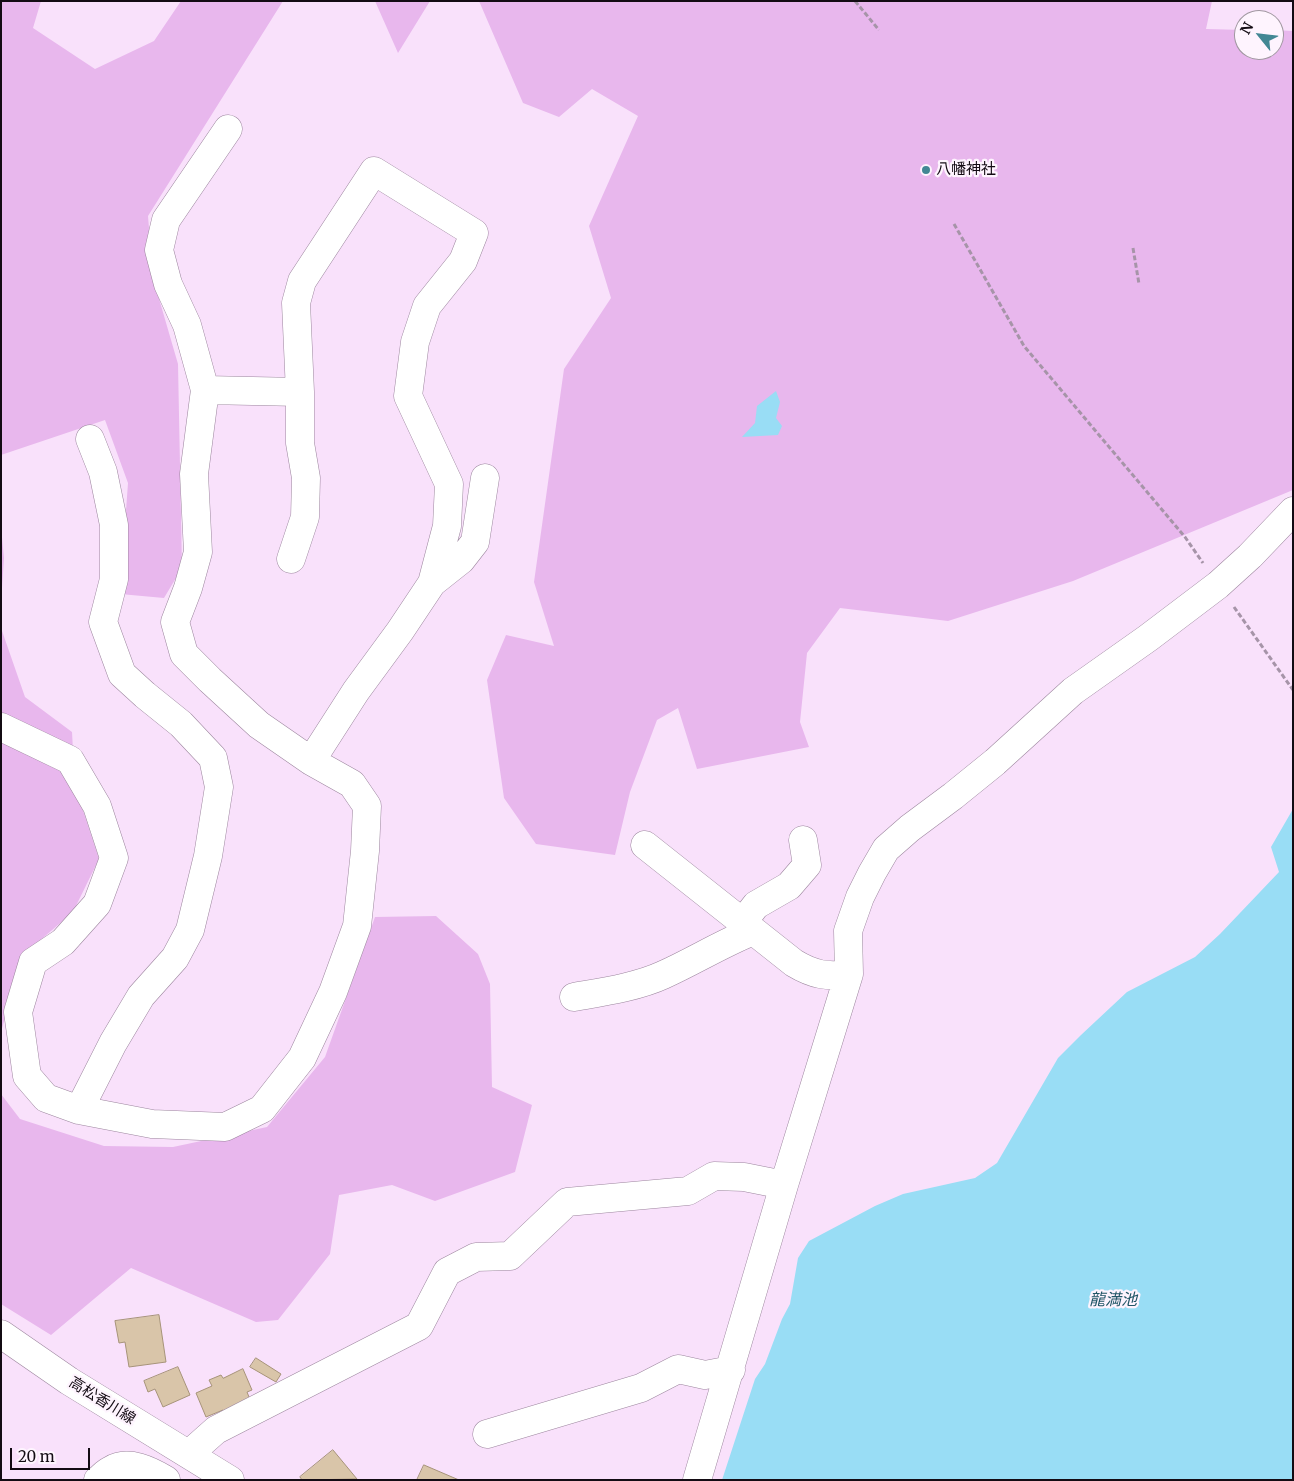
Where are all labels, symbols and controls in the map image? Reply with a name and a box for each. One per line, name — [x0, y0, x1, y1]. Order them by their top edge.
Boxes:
north arrow — [1234, 10, 1284, 60]
text: N — [1236, 19, 1257, 37]
place label: 八幡神社 — [936, 161, 996, 179]
marker: 八幡神社 — [920, 164, 932, 176]
water label: 龍満池 — [1089, 1290, 1137, 1310]
street label: 高松香川線 — [65, 1373, 139, 1429]
scale bar — [12, 1438, 92, 1470]
text: 20 m — [18, 1447, 55, 1466]

